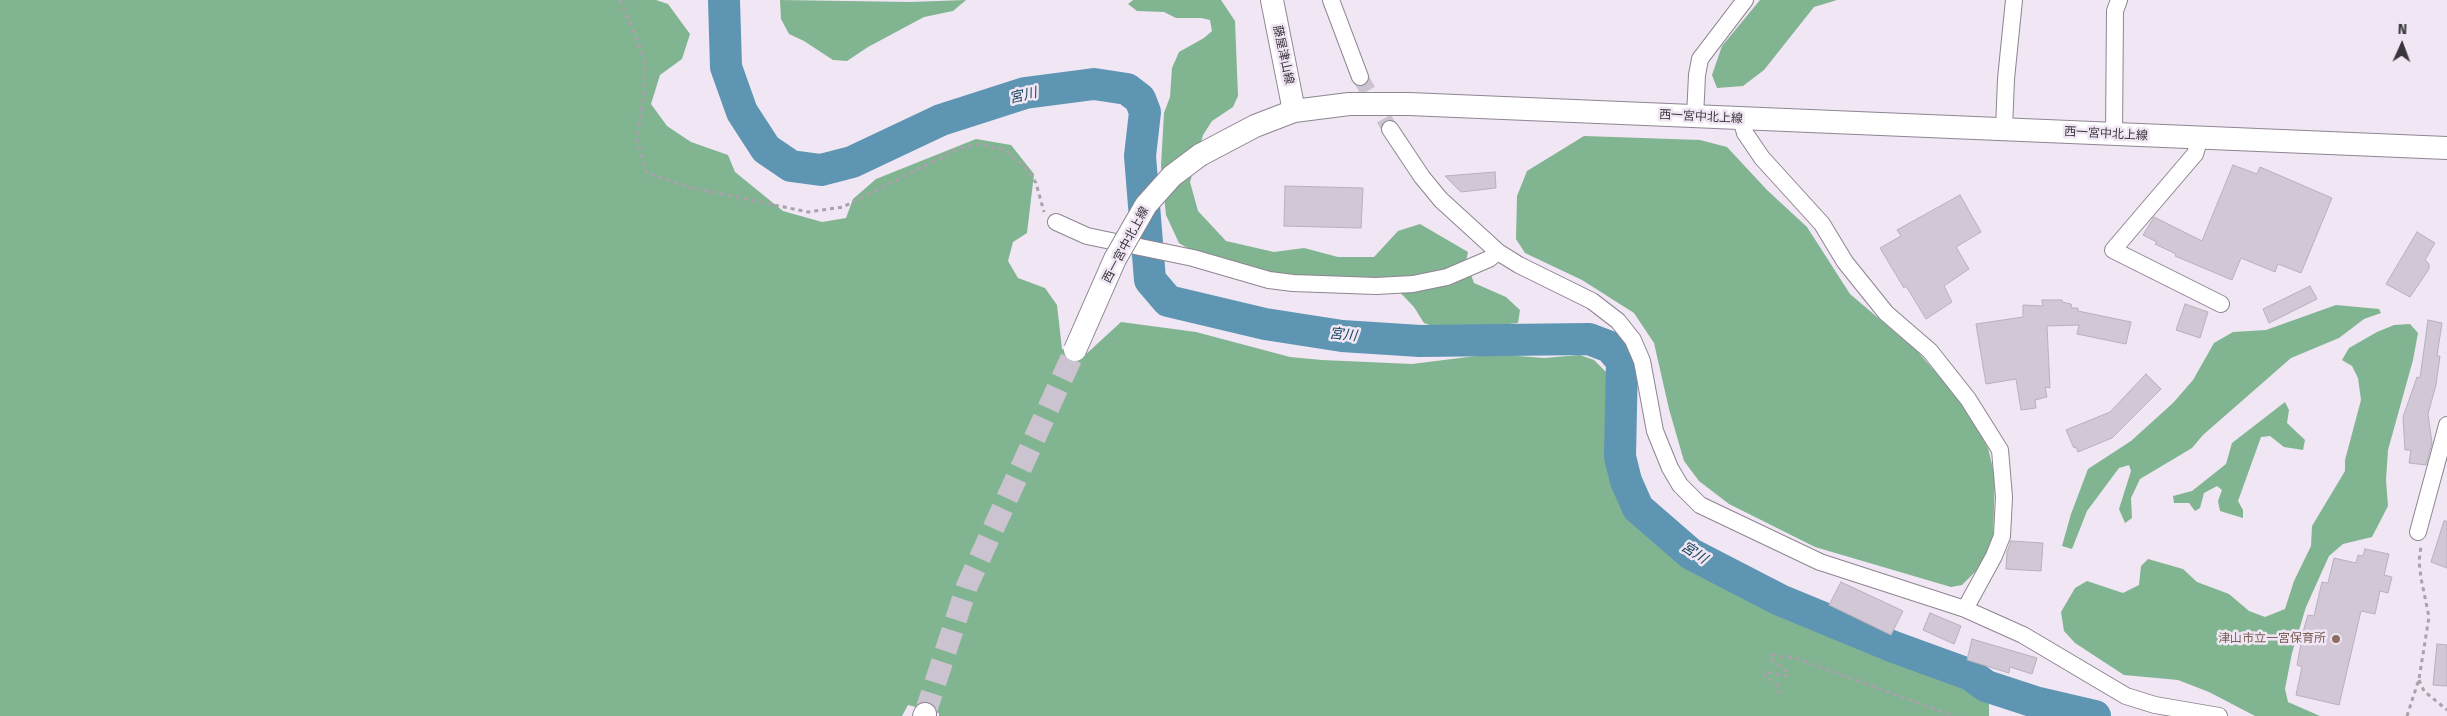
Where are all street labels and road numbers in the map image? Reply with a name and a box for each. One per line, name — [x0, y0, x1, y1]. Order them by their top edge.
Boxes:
street label: 藤屋津山線 — [1270, 24, 1296, 86]
street label: 西一宮中北上線 — [1659, 108, 1743, 126]
street label: 西一宮中北上線 — [2064, 125, 2148, 143]
street label: 西一宮中北上線 — [1100, 205, 1152, 285]

